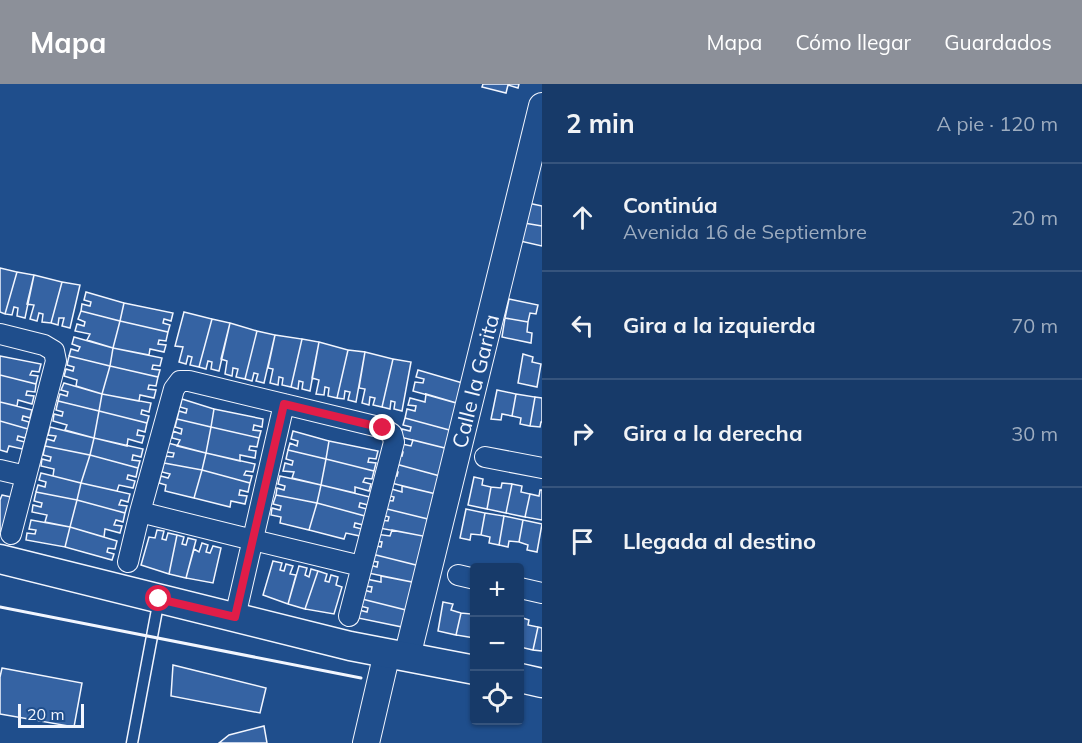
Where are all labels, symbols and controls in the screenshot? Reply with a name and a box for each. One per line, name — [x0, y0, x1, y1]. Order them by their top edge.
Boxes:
text: Mapa — [30, 25, 106, 60]
text: Mapa — [707, 29, 762, 55]
text: Cómo llegar — [795, 29, 911, 55]
text: Guardados — [944, 29, 1052, 55]
text: 2 min — [566, 107, 635, 140]
text: A pie · 120 m — [937, 111, 1058, 136]
text: Continúa — [623, 191, 718, 219]
icon: ahead — [566, 201, 599, 234]
text: 20 m — [1011, 205, 1058, 230]
text: Avenida 16 de Septiembre — [623, 219, 867, 244]
icon: left — [566, 309, 599, 342]
street label: Calle la Garita — [446, 311, 504, 451]
text: Gira a la izquierda — [623, 311, 816, 339]
text: 70 m — [1011, 313, 1058, 338]
route end — [369, 414, 395, 440]
icon: right — [566, 417, 599, 450]
text: Gira a la derecha — [623, 419, 803, 447]
text: 30 m — [1011, 421, 1058, 446]
icon: arrive — [566, 525, 599, 558]
text: Llegada al destino — [623, 527, 816, 555]
map controls — [470, 563, 524, 725]
button: + — [470, 563, 524, 617]
route start — [145, 585, 171, 611]
button: − — [470, 617, 524, 671]
button: locate — [470, 671, 524, 725]
scale bar — [18, 701, 84, 728]
text: 20 m — [27, 704, 64, 724]

